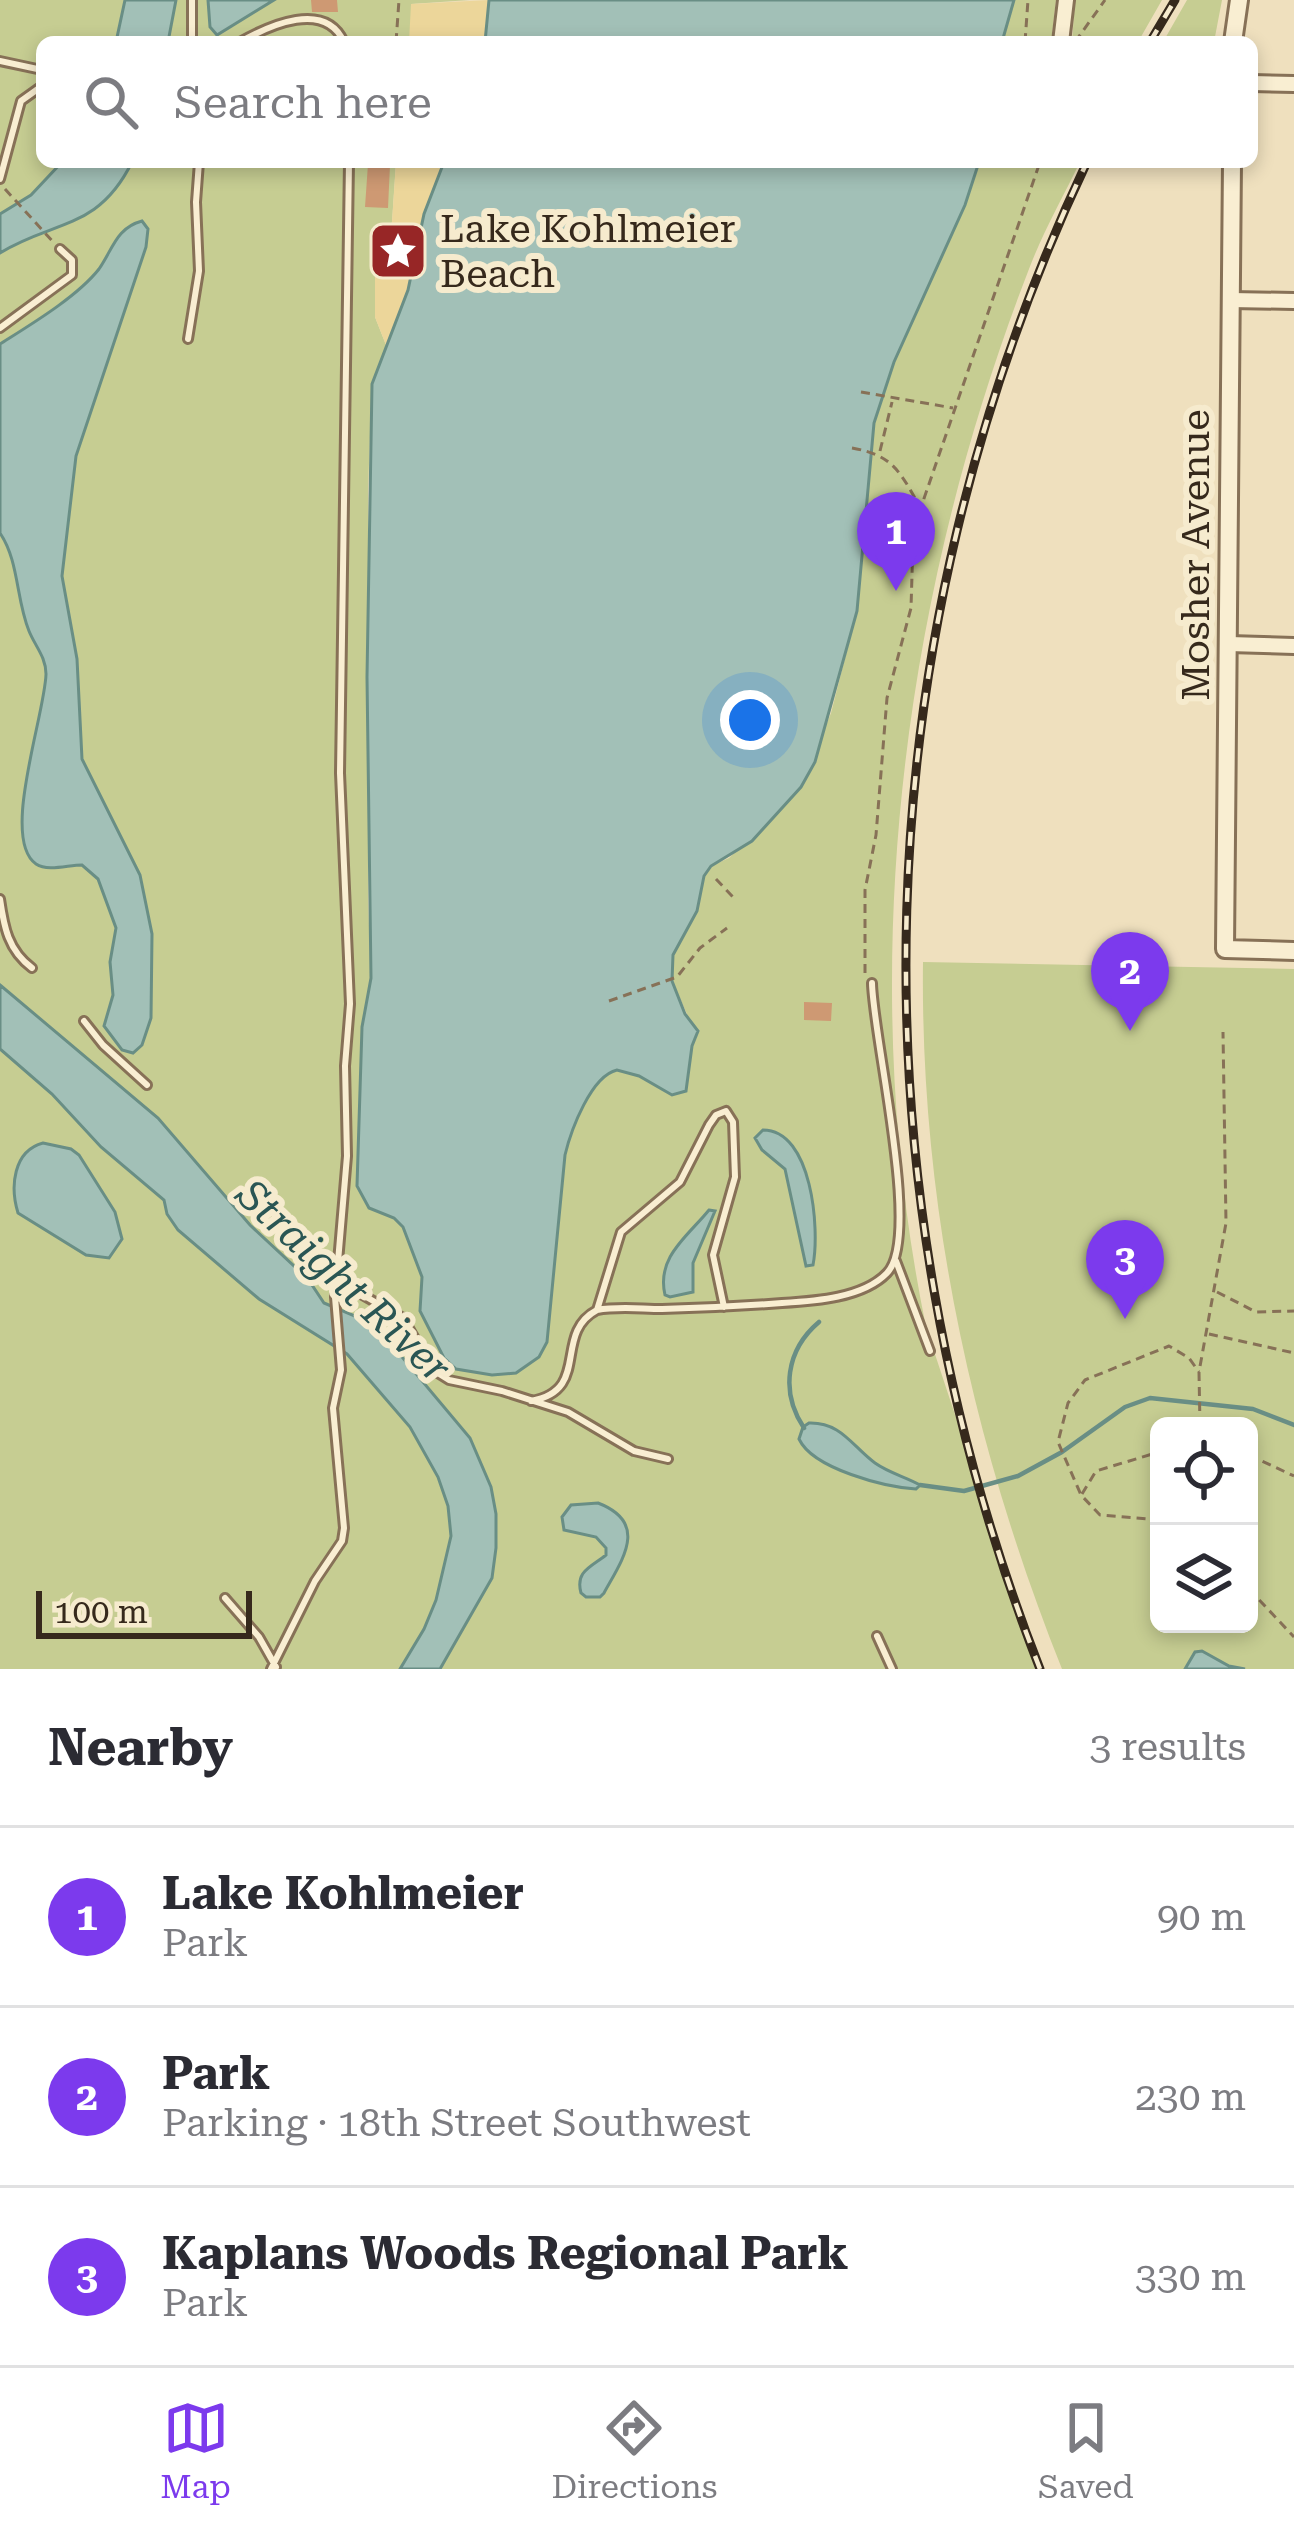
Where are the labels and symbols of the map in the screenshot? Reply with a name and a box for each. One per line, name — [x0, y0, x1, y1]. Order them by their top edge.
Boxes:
place label: Lake Kohlmeier Beach — [440, 206, 736, 297]
place icon: Lake Kohlmeier Beach — [367, 220, 429, 282]
street label: Mosher Avenue — [1173, 409, 1219, 701]
pin: 1 — [857, 492, 935, 591]
your location — [720, 690, 780, 750]
pin: 2 — [1091, 932, 1169, 1031]
water label: Straight River — [226, 1169, 461, 1393]
pin: 3 — [1086, 1220, 1164, 1319]
scale bar — [36, 1585, 252, 1638]

